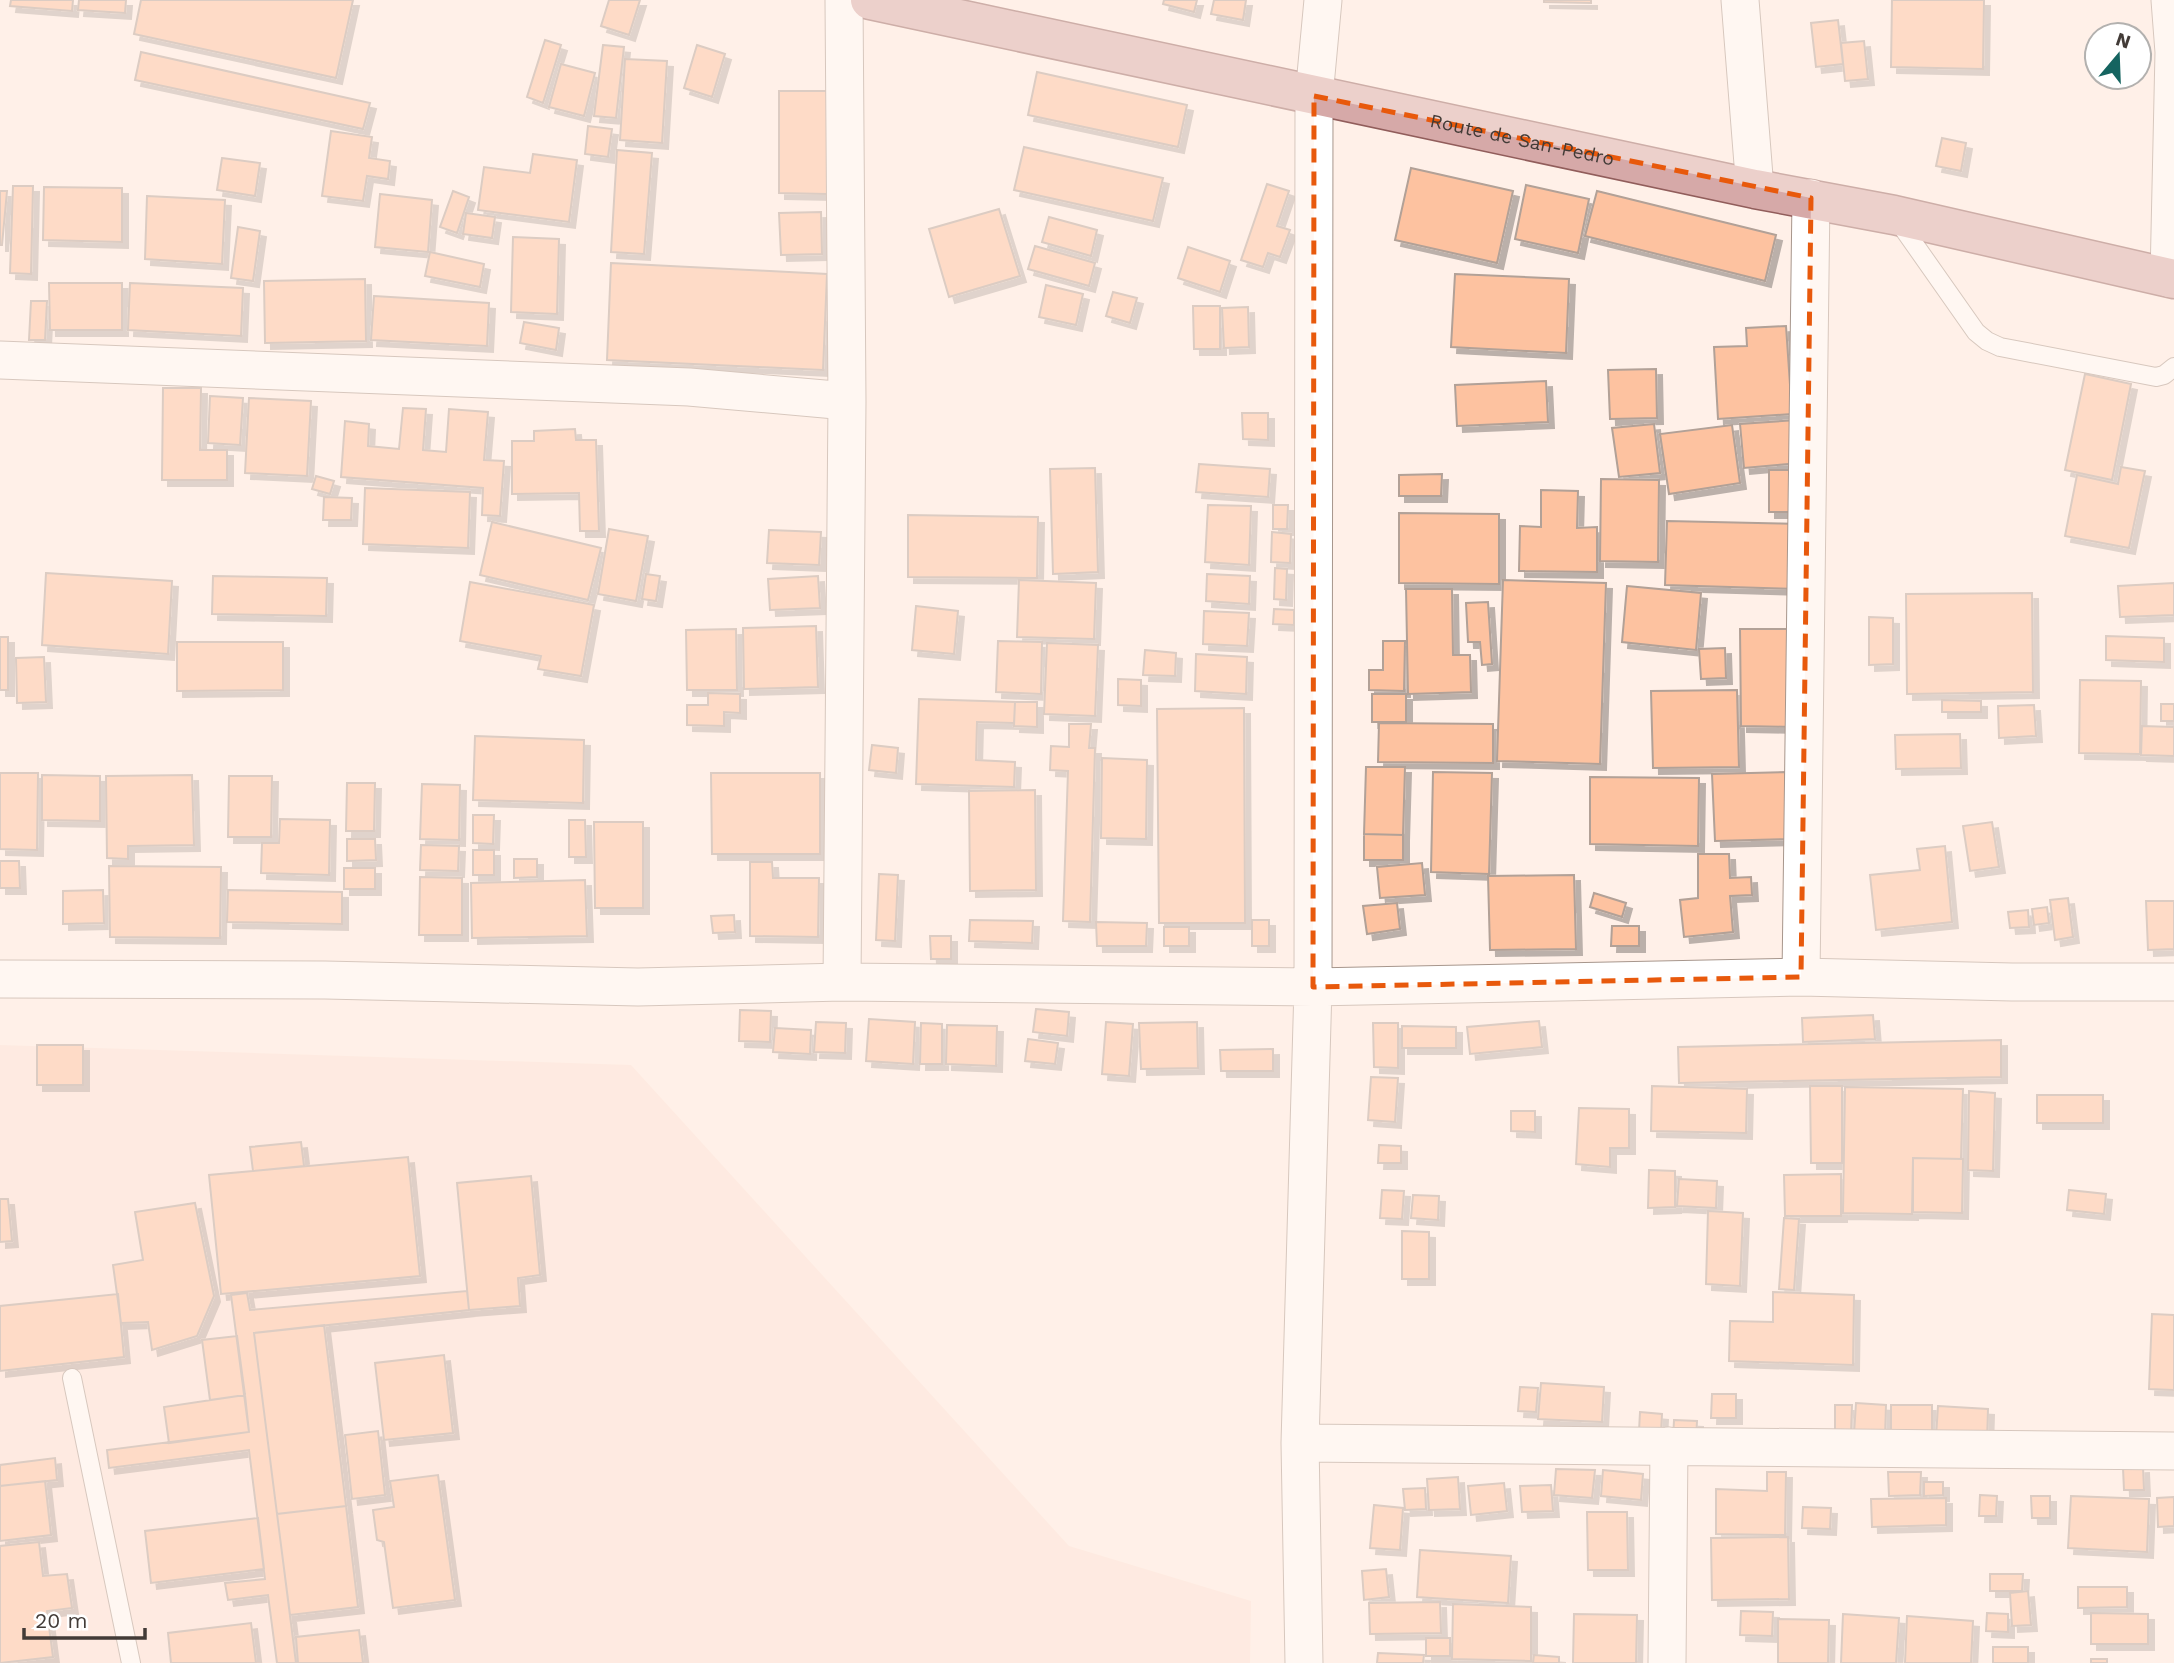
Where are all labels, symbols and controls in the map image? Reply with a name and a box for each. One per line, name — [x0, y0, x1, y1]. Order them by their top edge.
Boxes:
north arrow — [2083, 21, 2153, 91]
text: N — [2113, 27, 2134, 54]
street label: Route de San-Pedro — [1428, 108, 1616, 170]
scale bar — [24, 1596, 145, 1640]
text: 20 m — [35, 1608, 87, 1633]

